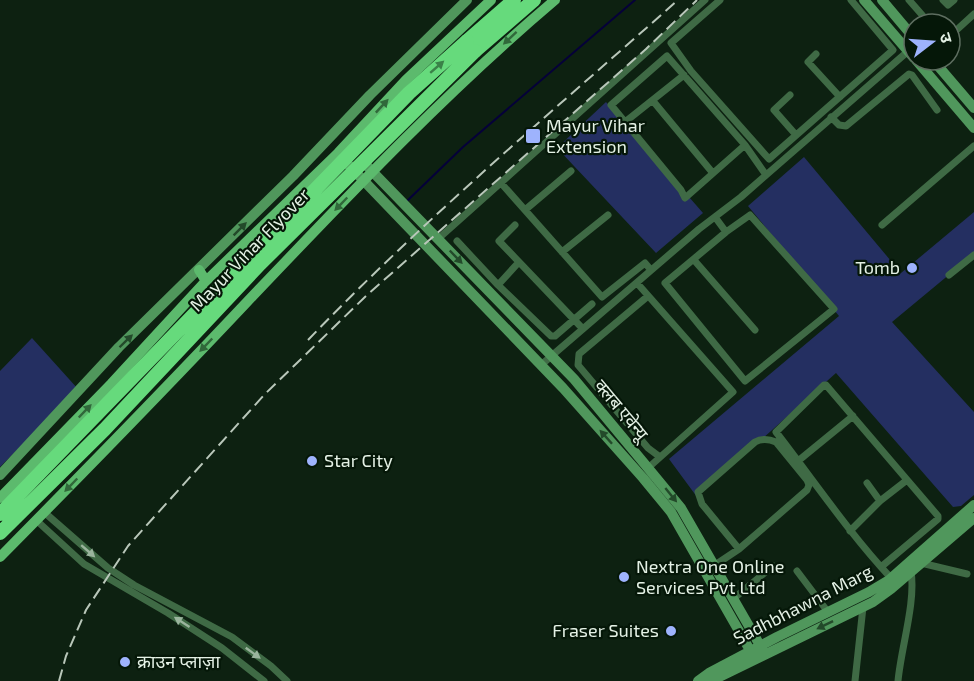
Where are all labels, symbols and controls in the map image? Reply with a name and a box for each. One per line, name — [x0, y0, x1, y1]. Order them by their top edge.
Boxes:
north arrow — [902, 12, 962, 72]
text: उ — [936, 30, 957, 45]
one-way arrow — [503, 31, 518, 44]
one-way arrow — [430, 60, 445, 74]
one-way arrow — [375, 98, 389, 113]
place label: Mayur Vihar Extension — [546, 114, 645, 157]
marker: Mayur Vihar Extension — [524, 127, 542, 145]
street label: Mayur Vihar Flyover — [185, 183, 314, 316]
one-way arrow — [334, 196, 348, 210]
one-way arrow — [233, 222, 247, 236]
one-way arrow — [449, 250, 463, 265]
place label: Tomb — [855, 256, 900, 278]
marker: Tomb — [905, 261, 919, 275]
one-way arrow — [119, 334, 133, 348]
one-way arrow — [200, 338, 214, 352]
street label: क्लब एवेन्यू — [589, 375, 655, 448]
one-way arrow — [77, 404, 91, 418]
one-way arrow — [600, 430, 613, 445]
place label: Star City — [324, 449, 393, 471]
marker: Star City — [305, 454, 319, 468]
one-way arrow — [64, 478, 78, 492]
one-way arrow — [664, 488, 677, 503]
one-way arrow — [80, 544, 95, 558]
place label: Nextra One Online Services Pvt Ltd — [636, 555, 784, 598]
street label: Sadhbhawna Marg — [729, 559, 876, 649]
marker: Nextra One Online Services Pvt Ltd — [617, 570, 631, 584]
one-way arrow — [174, 617, 191, 628]
place label: Fraser Suites — [552, 619, 659, 641]
one-way arrow — [817, 620, 834, 629]
marker: Fraser Suites — [664, 624, 678, 638]
one-way arrow — [245, 647, 261, 659]
place label: क्राउन प्लाज़ा — [137, 650, 220, 672]
marker: क्राउन प्लाज़ा — [118, 655, 132, 669]

